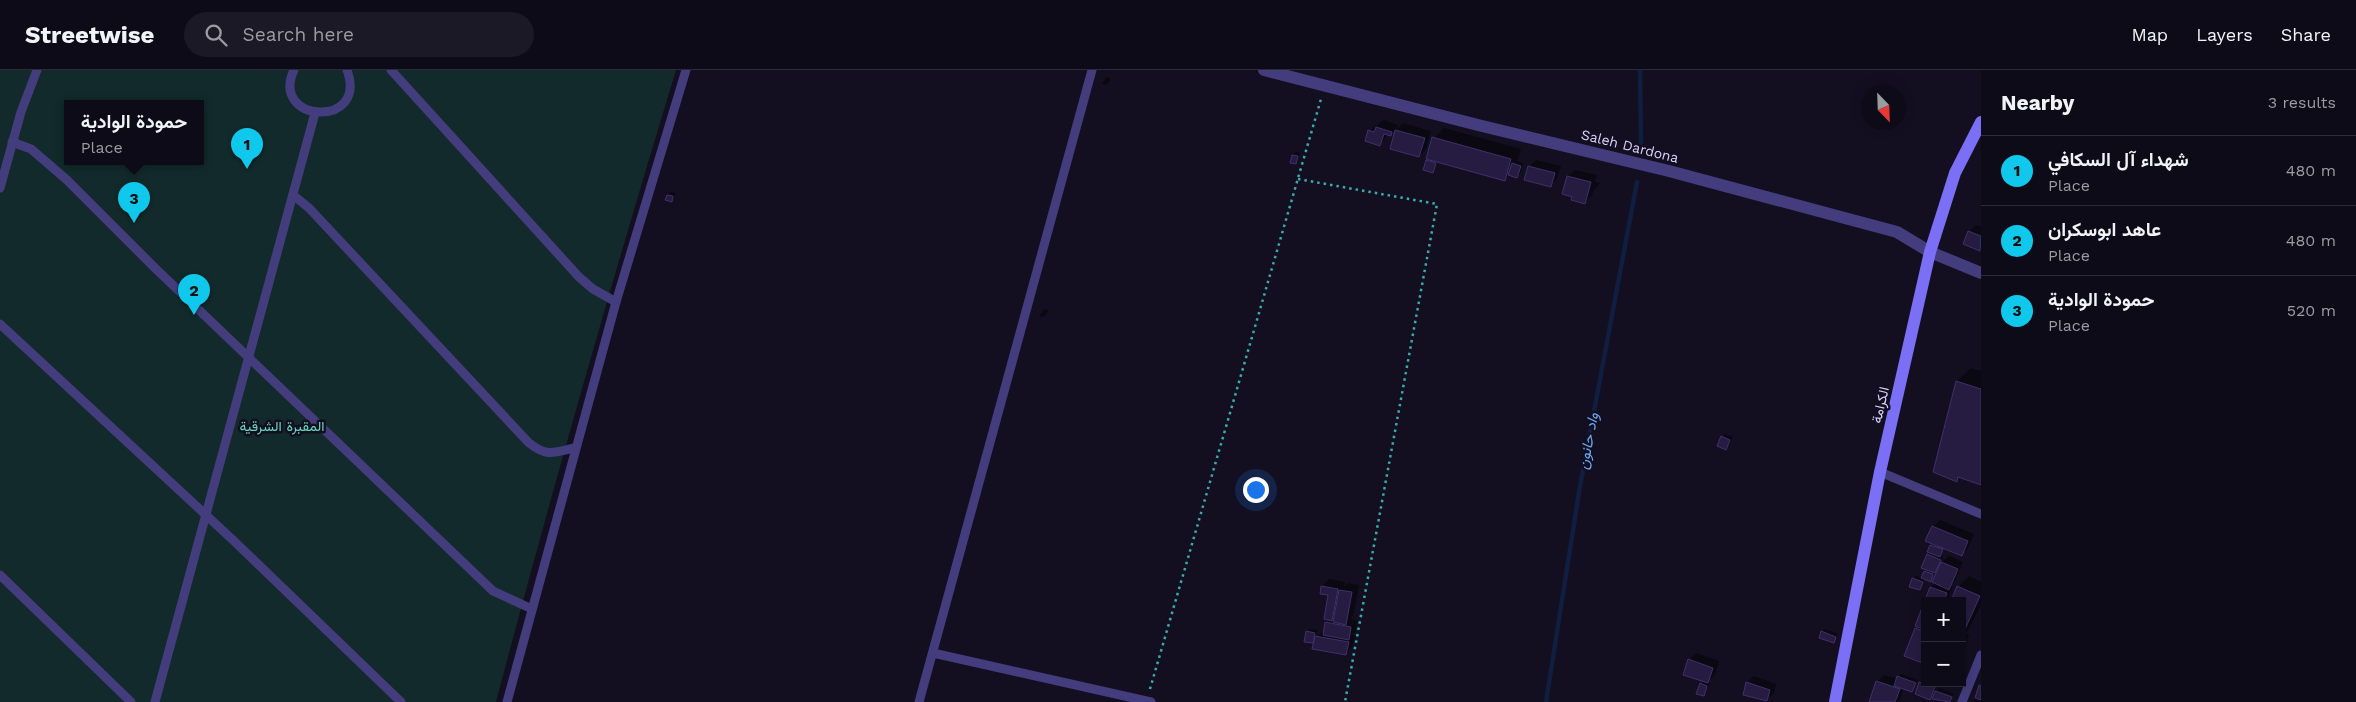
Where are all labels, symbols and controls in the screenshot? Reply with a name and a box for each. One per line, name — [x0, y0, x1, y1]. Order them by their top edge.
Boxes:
search box — [184, 12, 534, 57]
text: Streetwise — [25, 21, 154, 49]
icon: search — [202, 21, 230, 49]
text: Search here — [242, 23, 354, 46]
text: Map — [2131, 24, 2168, 45]
text: Layers — [2196, 24, 2253, 45]
text: Share — [2281, 24, 2331, 45]
north arrow — [1861, 85, 1906, 130]
text: Nearby — [2001, 90, 2074, 115]
text: 3 results — [2268, 93, 2336, 112]
popup — [64, 100, 204, 165]
text: حمودة الوادية — [81, 110, 187, 133]
street label: Saleh Dardona — [1580, 126, 1680, 166]
pin: 1 — [231, 128, 263, 169]
text: Place — [81, 138, 123, 157]
text: شهداء آل السكافي — [2048, 148, 2189, 171]
text: 1 — [2014, 161, 2020, 180]
text: 480 m — [2286, 161, 2336, 180]
text: Place — [2048, 176, 2090, 195]
pin: 3 — [118, 182, 150, 223]
text: عاهد ابوسكران — [2048, 218, 2161, 241]
text: 2 — [2012, 231, 2022, 250]
text: 480 m — [2286, 231, 2336, 250]
text: Place — [2048, 246, 2090, 265]
pin: 2 — [178, 274, 210, 315]
text: حمودة الوادية — [2048, 288, 2154, 311]
text: 3 — [2012, 301, 2022, 320]
text: 520 m — [2287, 301, 2336, 320]
text: Place — [2048, 316, 2090, 335]
street label: الكرامة — [1868, 385, 1893, 425]
water label: واد حانون — [1574, 411, 1602, 471]
park label: المقبرة الشرقية — [239, 418, 325, 435]
your location — [1243, 477, 1269, 503]
map controls — [1921, 597, 1966, 687]
button: + — [1921, 597, 1966, 642]
button: − — [1921, 642, 1966, 687]

